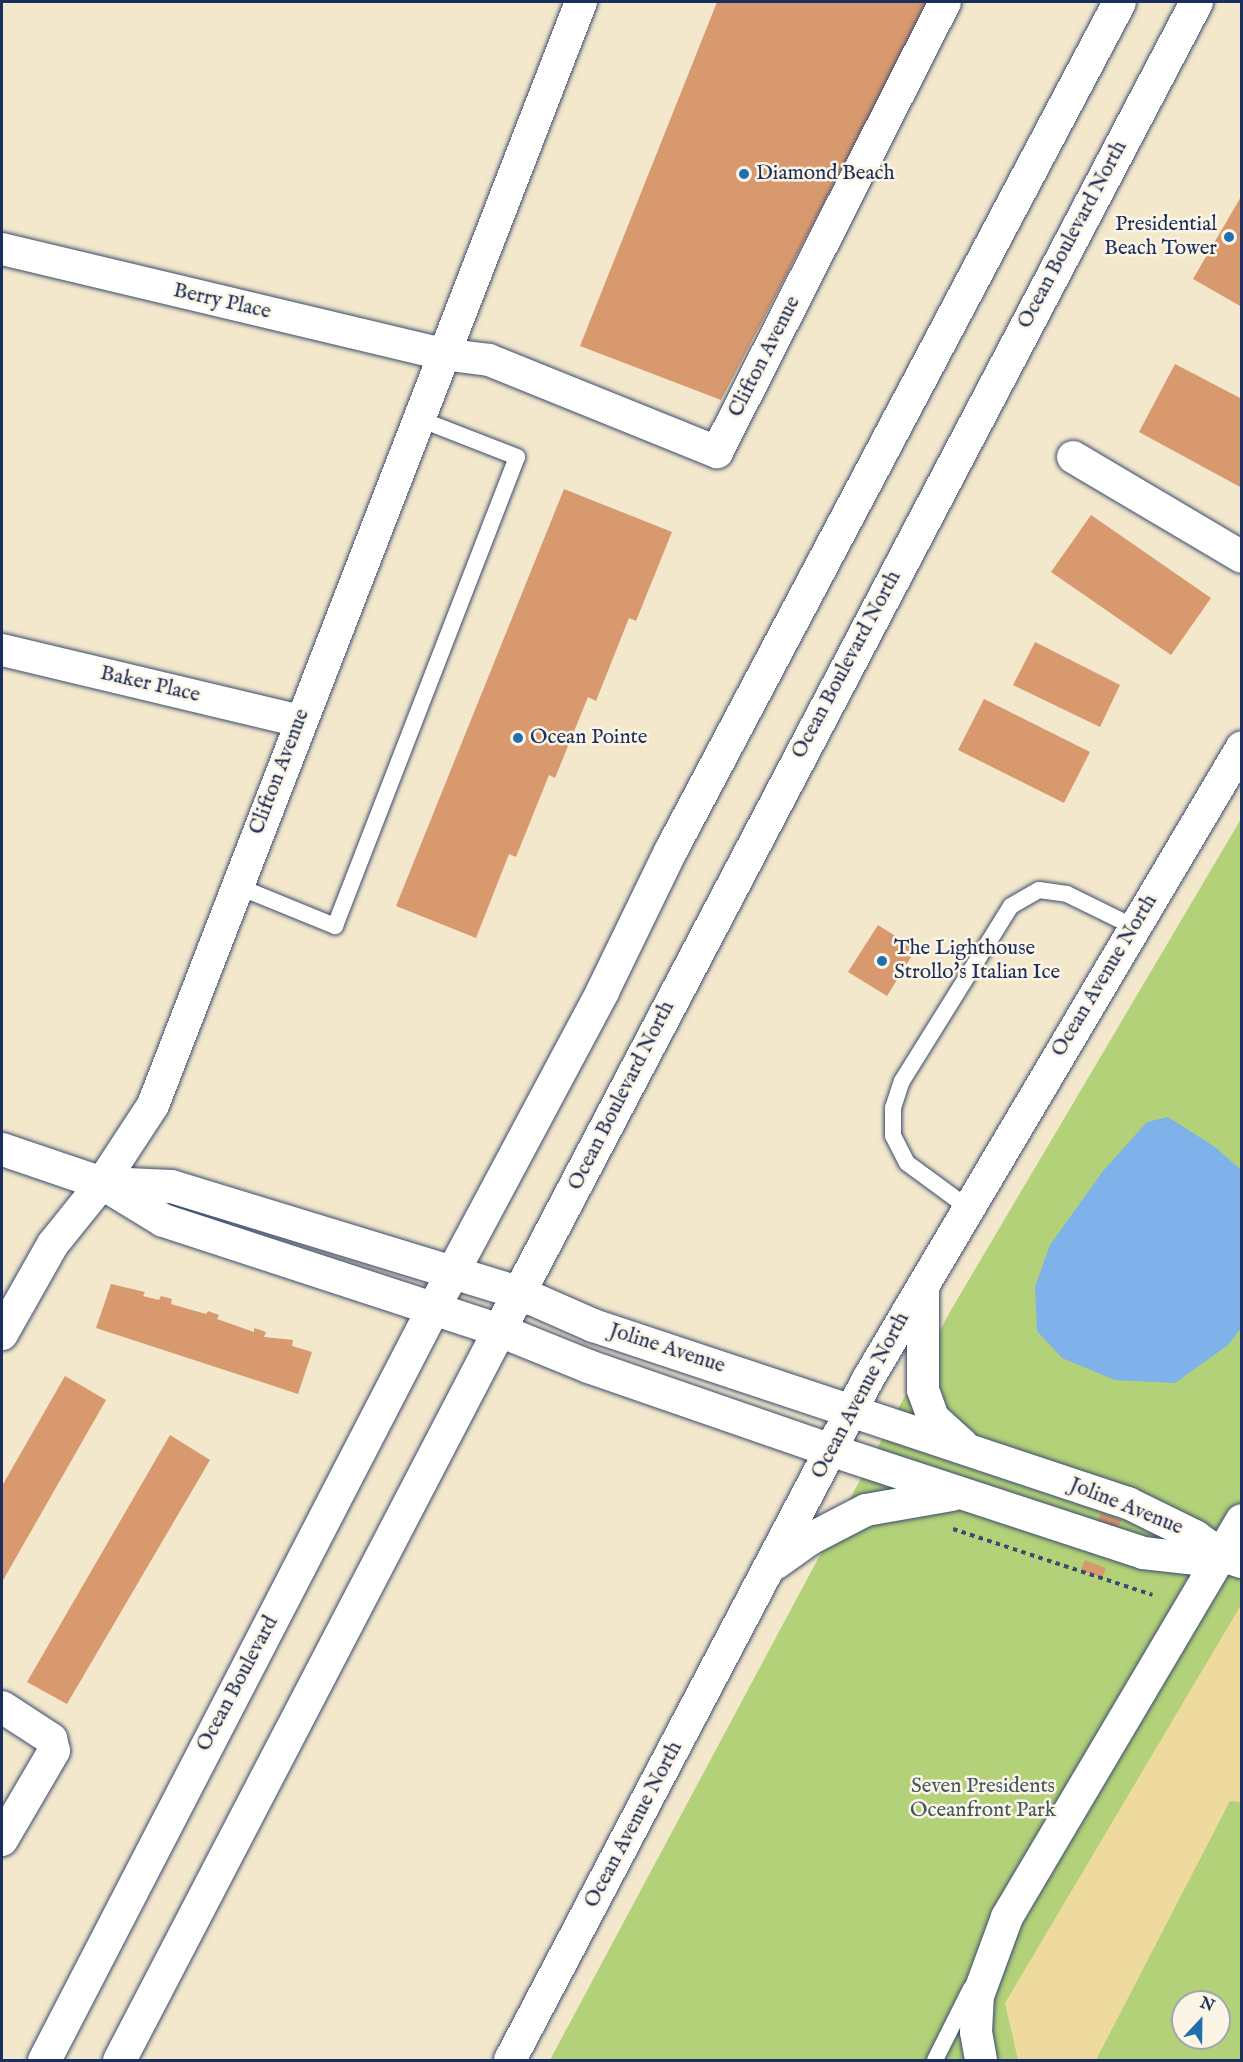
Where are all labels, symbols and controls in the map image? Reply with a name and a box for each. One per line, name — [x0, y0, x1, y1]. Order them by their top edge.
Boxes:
street label: Ocean Boulevard North — [1013, 137, 1133, 333]
place label: Diamond Beach — [756, 161, 895, 187]
marker: Diamond Beach — [737, 167, 751, 181]
place label: Presidential Beach Tower — [1104, 212, 1217, 262]
marker: Presidential Beach Tower — [1222, 230, 1236, 244]
street label: Berry Place — [171, 279, 273, 325]
street label: Clifton Avenue — [724, 292, 806, 422]
street label: Ocean Boulevard North — [787, 567, 907, 763]
street label: Baker Place — [98, 661, 202, 709]
street label: Clifton Avenue — [245, 706, 315, 838]
place label: Ocean Pointe — [530, 725, 647, 751]
marker: Ocean Pointe — [511, 731, 525, 745]
street label: Ocean Avenue North — [1047, 890, 1163, 1062]
place label: The Lighthouse Strollo's Italian Ice — [894, 936, 1060, 986]
marker: The Lighthouse Strollo's Italian Ice — [875, 954, 889, 968]
street label: Ocean Boulevard North — [563, 997, 681, 1195]
street label: Ocean Avenue North — [807, 1309, 915, 1483]
street label: Joline Avenue — [606, 1318, 728, 1380]
street label: Joline Avenue — [1066, 1473, 1186, 1541]
street label: Ocean Boulevard — [192, 1612, 284, 1756]
street label: Ocean Avenue North — [580, 1738, 688, 1912]
park label: Seven Presidents Oceanfront Park — [910, 1774, 1056, 1824]
north arrow — [1171, 1990, 1231, 2050]
text: N — [1197, 1993, 1217, 2017]

